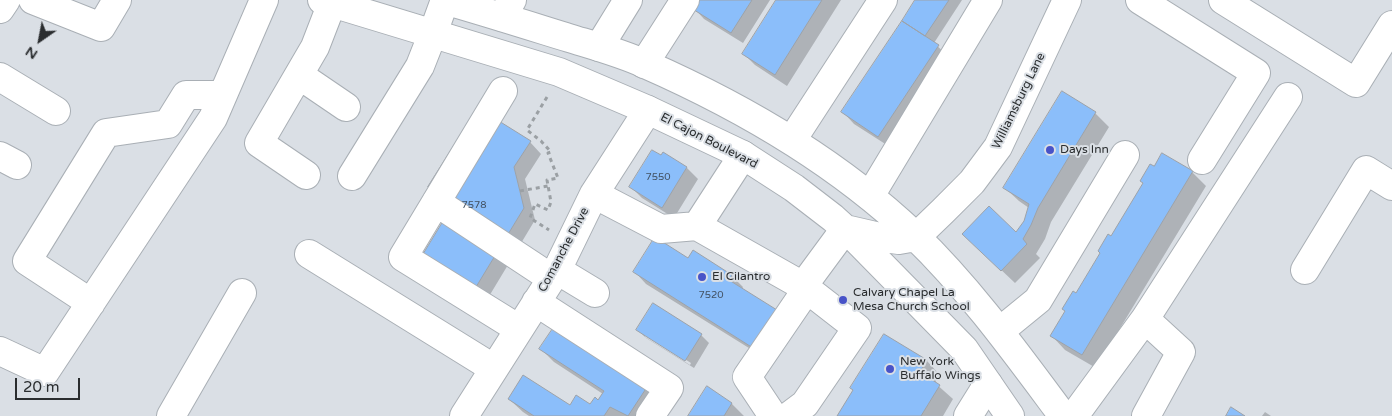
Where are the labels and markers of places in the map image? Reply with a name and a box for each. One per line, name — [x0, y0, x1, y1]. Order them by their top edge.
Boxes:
place label: Days Inn — [1060, 143, 1109, 157]
marker: Days Inn — [1044, 144, 1056, 156]
place label: El Cilantro — [712, 270, 770, 284]
marker: El Cilantro — [696, 271, 708, 283]
place label: Calvary Chapel La Mesa Church School — [853, 286, 970, 314]
marker: Calvary Chapel La Mesa Church School — [837, 294, 849, 306]
place label: New York Buffalo Wings — [900, 355, 980, 383]
marker: New York Buffalo Wings — [884, 363, 896, 375]

